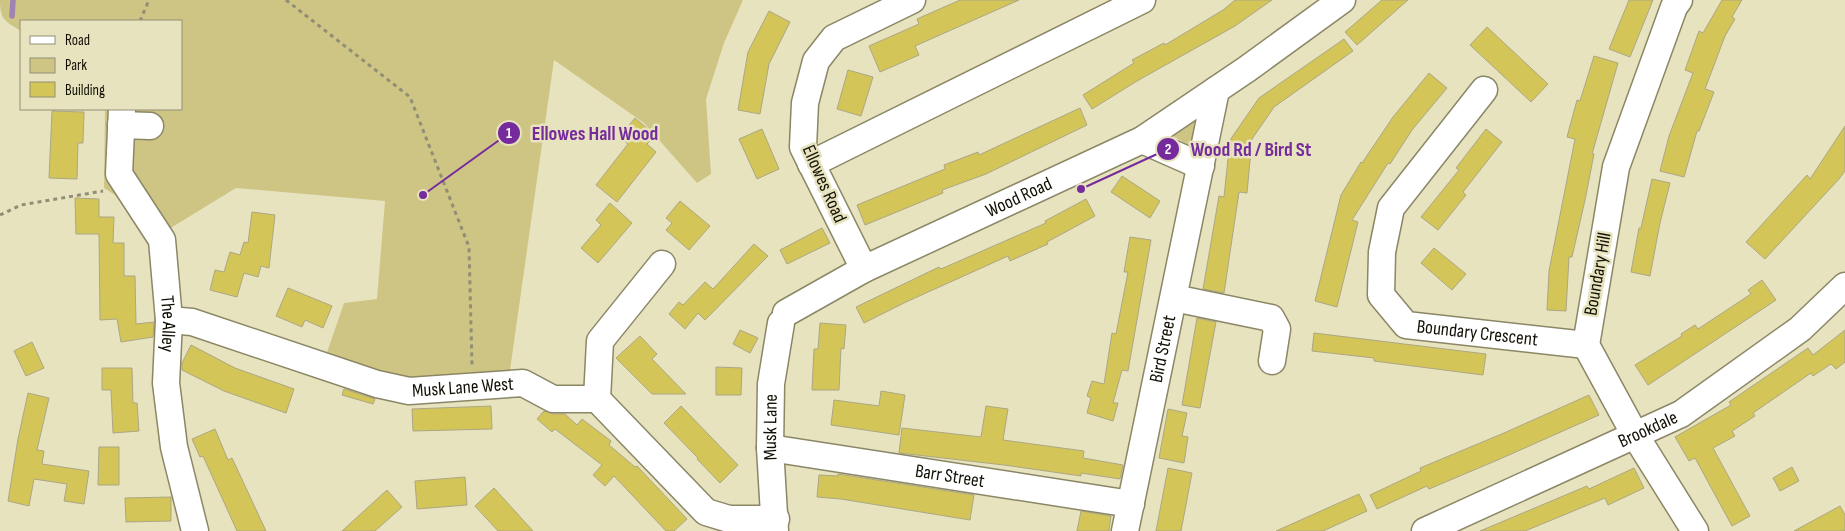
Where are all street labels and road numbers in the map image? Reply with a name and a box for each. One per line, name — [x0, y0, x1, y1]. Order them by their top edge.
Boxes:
street label: Ellowes Road — [797, 142, 851, 226]
street label: Wood Road — [982, 172, 1055, 223]
street label: Boundary Hill — [1579, 231, 1617, 317]
street label: The Alley — [155, 295, 181, 353]
street label: Bird Street — [1144, 313, 1181, 385]
street label: Boundary Crescent — [1416, 315, 1539, 351]
street label: Musk Lane West — [411, 372, 515, 402]
street label: Musk Lane — [758, 394, 782, 461]
street label: Brookdale — [1614, 406, 1681, 453]
street label: Barr Street — [914, 459, 986, 493]

